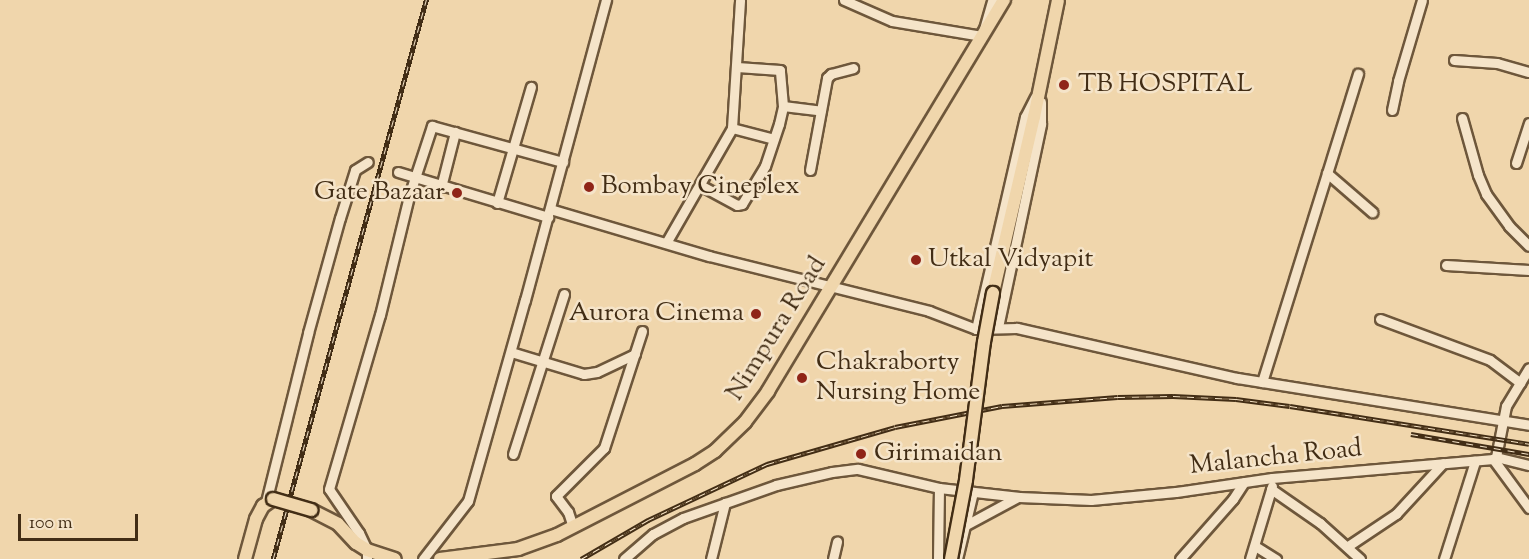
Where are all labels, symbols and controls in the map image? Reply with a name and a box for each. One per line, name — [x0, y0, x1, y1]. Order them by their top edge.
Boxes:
place label: TB HOSPITAL — [1078, 69, 1252, 101]
marker: TB HOSPITAL — [1055, 76, 1073, 94]
place label: Bombay Cineplex — [601, 171, 800, 203]
place label: Gate Bazaar — [314, 177, 445, 209]
marker: Bombay Cineplex — [582, 180, 596, 194]
marker: Gate Bazaar — [450, 186, 464, 200]
place label: Utkal Vidyapit — [928, 244, 1093, 276]
street label: Nimpura Road — [720, 251, 834, 407]
marker: Utkal Vidyapit — [909, 253, 923, 267]
place label: Aurora Cinema — [569, 298, 744, 330]
marker: Aurora Cinema — [749, 307, 763, 321]
place label: Chakraborty Nursing Home — [816, 347, 980, 408]
marker: Chakraborty Nursing Home — [793, 369, 811, 387]
street label: Malancha Road — [1188, 433, 1364, 483]
place label: Girimaidan — [874, 438, 1002, 470]
marker: Girimaidan — [852, 445, 870, 463]
scale bar — [21, 502, 141, 540]
text: 100 m — [29, 511, 73, 537]

